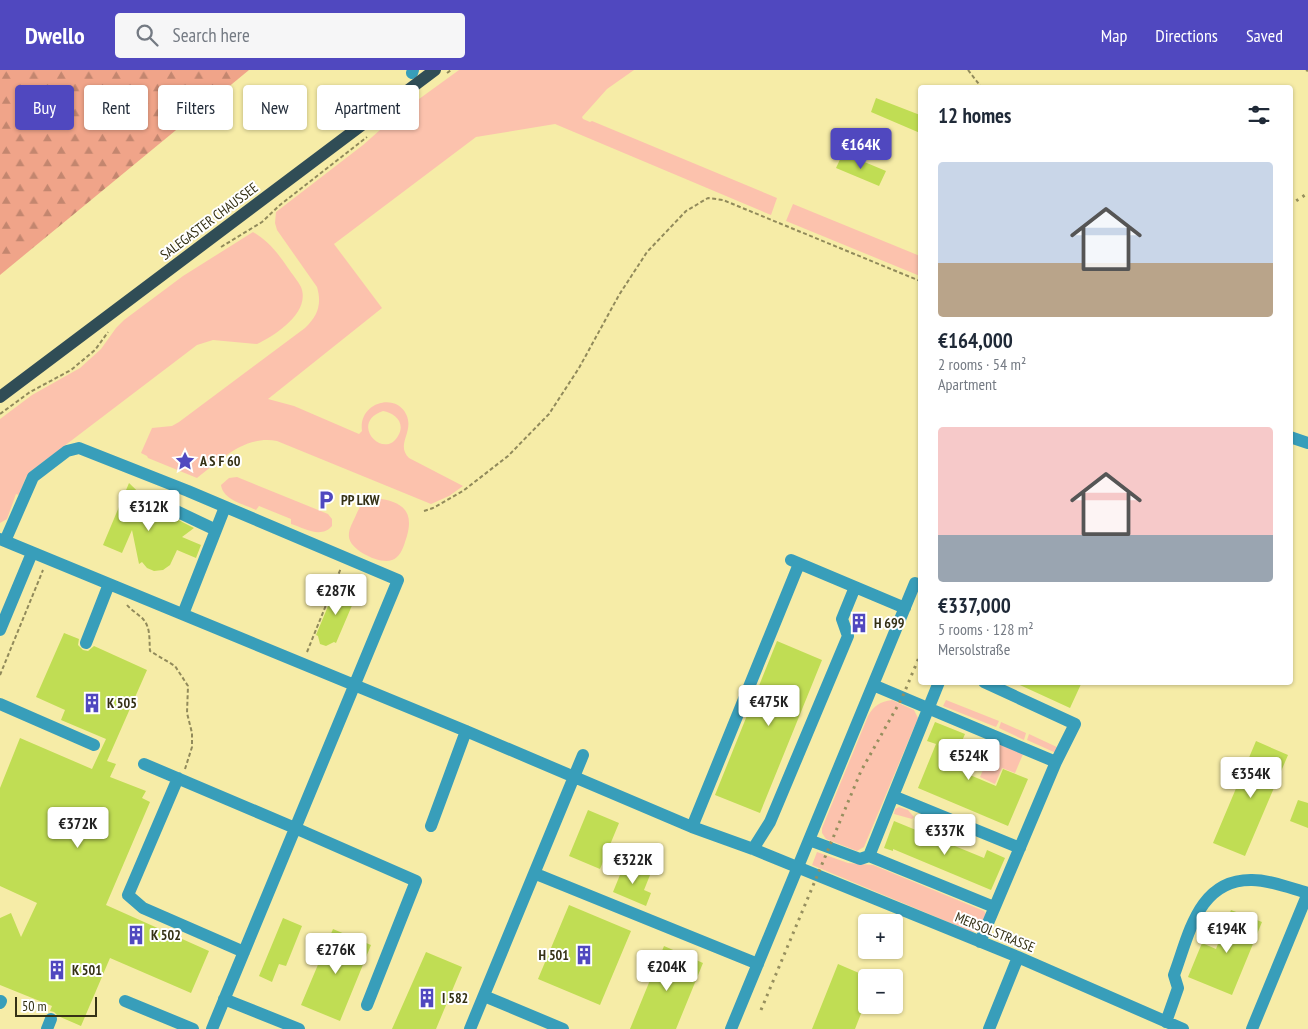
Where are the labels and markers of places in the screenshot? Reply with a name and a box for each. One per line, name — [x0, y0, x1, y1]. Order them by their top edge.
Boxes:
pin: €164K — [826, 128, 896, 170]
place icon: A S F 60 — [174, 450, 196, 472]
place label: A S F 60 — [199, 452, 241, 470]
parking icon: PP LKW — [315, 489, 337, 511]
pin: €312K — [114, 490, 184, 532]
place label: PP LKW — [341, 491, 381, 509]
pin: €287K — [301, 574, 371, 616]
building icon: H 699 — [848, 612, 870, 634]
place label: H 699 — [874, 614, 905, 632]
pin: €475K — [734, 684, 804, 727]
building icon: K 505 — [81, 692, 103, 714]
place label: K 505 — [107, 694, 137, 712]
pin: €524K — [934, 738, 1004, 781]
pin: €354K — [1216, 756, 1286, 799]
pin: €372K — [43, 806, 113, 849]
pin: €337K — [910, 814, 980, 856]
pin: €322K — [598, 842, 668, 885]
pin: €194K — [1192, 912, 1262, 954]
building icon: K 502 — [125, 924, 147, 946]
place label: K 502 — [151, 926, 181, 944]
pin: €276K — [301, 932, 371, 975]
building icon: H 501 — [573, 944, 595, 966]
place label: H 501 — [539, 946, 569, 964]
pin: €204K — [632, 950, 702, 992]
building icon: K 501 — [46, 959, 68, 981]
place label: K 501 — [72, 961, 102, 979]
building icon: I 582 — [416, 987, 438, 1009]
place label: I 582 — [442, 989, 468, 1007]

